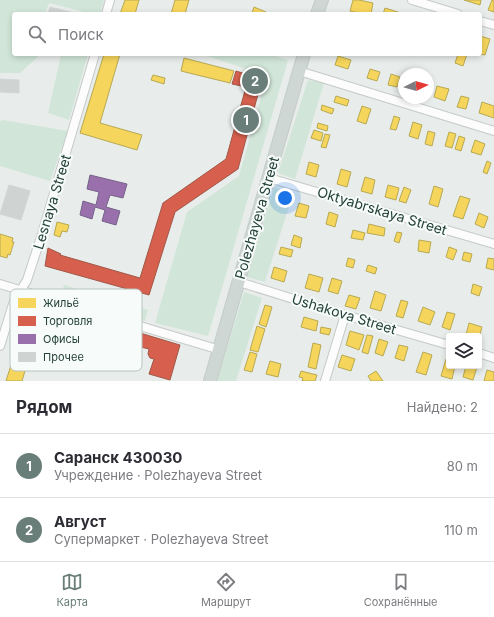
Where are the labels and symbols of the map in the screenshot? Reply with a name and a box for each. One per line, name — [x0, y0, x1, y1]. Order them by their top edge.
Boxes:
pin: 2 — [242, 66, 268, 96]
north arrow — [398, 68, 434, 104]
pin: 1 — [233, 105, 259, 135]
street label: Lesnaya Street — [29, 152, 74, 251]
street label: Polezhayeva Street — [231, 154, 282, 281]
street label: Oktyabrskaya Street — [315, 183, 449, 238]
your location — [275, 188, 295, 208]
legend — [10, 289, 142, 371]
street label: Ushakova Street — [290, 290, 399, 338]
text: Жильё — [43, 296, 79, 310]
text: Торговля — [43, 314, 92, 328]
text: Офисы — [43, 332, 80, 346]
text: Прочее — [43, 350, 84, 364]

